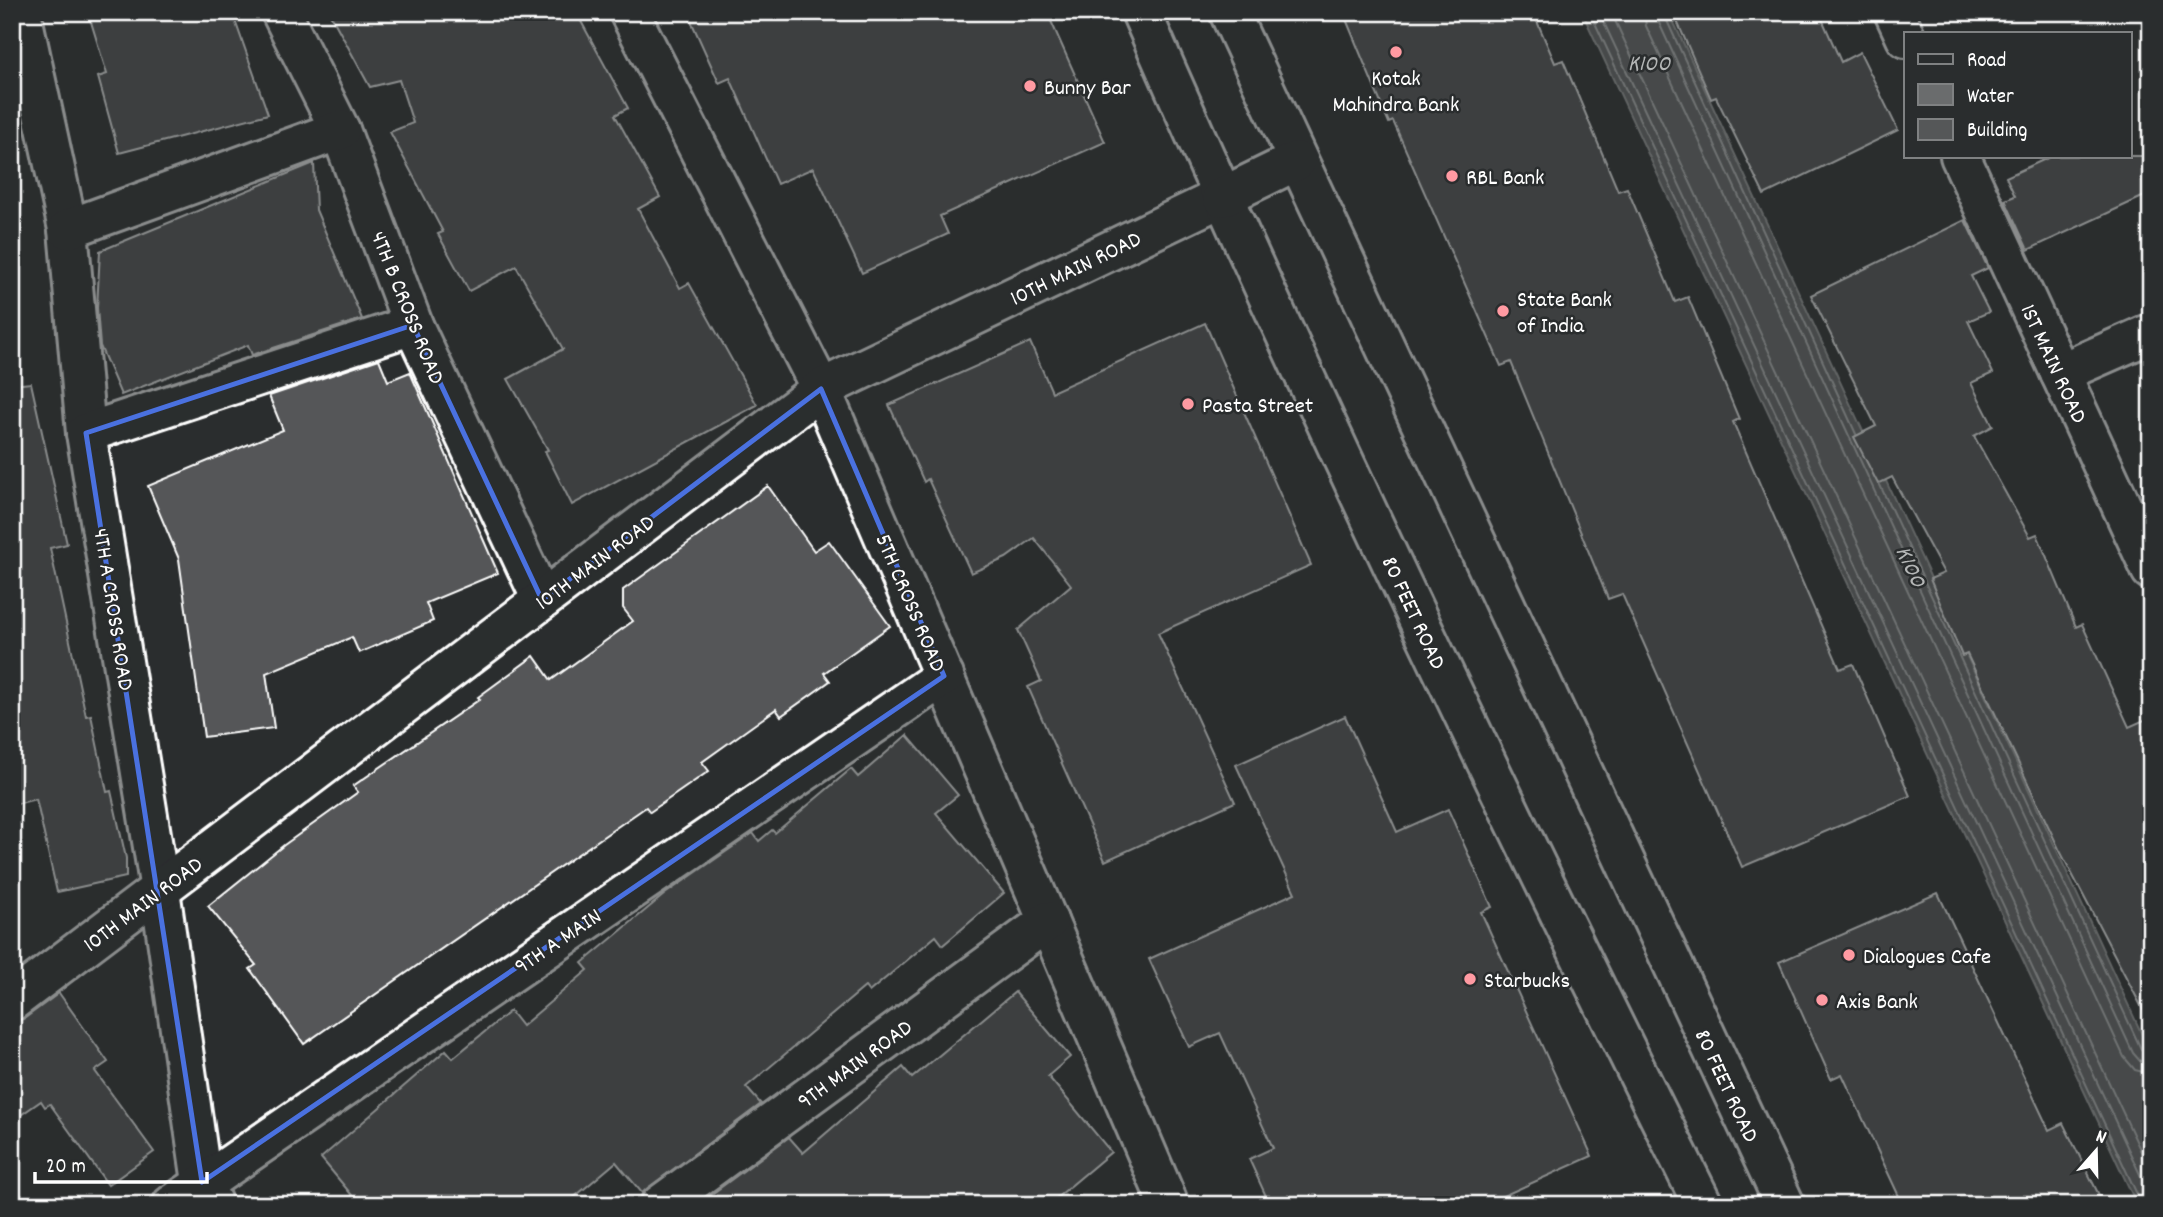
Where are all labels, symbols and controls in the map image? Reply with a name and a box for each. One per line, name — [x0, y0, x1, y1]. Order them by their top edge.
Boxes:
legend — [1904, 32, 2132, 158]
marker: Kotak Mahindra Bank — [1388, 44, 1404, 60]
text: Road — [1967, 47, 2006, 77]
water label: K100 — [1628, 48, 1671, 82]
place label: Kotak Mahindra Bank — [1333, 64, 1459, 123]
place label: Bunny Bar — [1044, 73, 1131, 106]
marker: Bunny Bar — [1022, 78, 1038, 94]
text: Water — [1967, 83, 2014, 113]
text: Building — [1967, 117, 2027, 147]
place label: RBL Bank — [1466, 163, 1545, 196]
marker: RBL Bank — [1444, 168, 1460, 184]
street label: 10TH MAIN ROAD — [1005, 224, 1148, 316]
street label: 4TH B CROSS ROAD — [360, 227, 451, 390]
place label: State Bank of India — [1517, 285, 1612, 344]
street label: 1ST MAIN ROAD — [2010, 299, 2094, 430]
marker: State Bank of India — [1495, 303, 1511, 319]
place label: Pasta Street — [1202, 391, 1313, 424]
marker: Pasta Street — [1180, 396, 1196, 412]
street label: 10TH MAIN ROAD — [529, 508, 663, 620]
street label: 4TH A CROSS ROAD — [82, 526, 141, 693]
street label: 5TH CROSS ROAD — [865, 529, 953, 678]
water label: K100 — [1885, 541, 1934, 595]
street label: 80 FEET ROAD — [1371, 551, 1453, 676]
street label: 10TH MAIN ROAD — [77, 850, 211, 962]
street label: 9TH A MAIN — [509, 902, 609, 984]
place label: Dialogues Cafe — [1863, 942, 1991, 975]
marker: Dialogues Cafe — [1841, 947, 1857, 963]
place label: Starbucks — [1484, 966, 1570, 999]
marker: Starbucks — [1462, 971, 1478, 987]
place label: Axis Bank — [1836, 987, 1918, 1020]
marker: Axis Bank — [1814, 992, 1830, 1008]
street label: 9TH MAIN ROAD — [792, 1013, 921, 1119]
street label: 80 FEET ROAD — [1684, 1024, 1766, 1149]
north arrow — [2062, 1116, 2132, 1186]
text: N — [2092, 1124, 2110, 1153]
scale bar — [35, 1140, 206, 1184]
text: 20 m — [46, 1153, 86, 1183]

